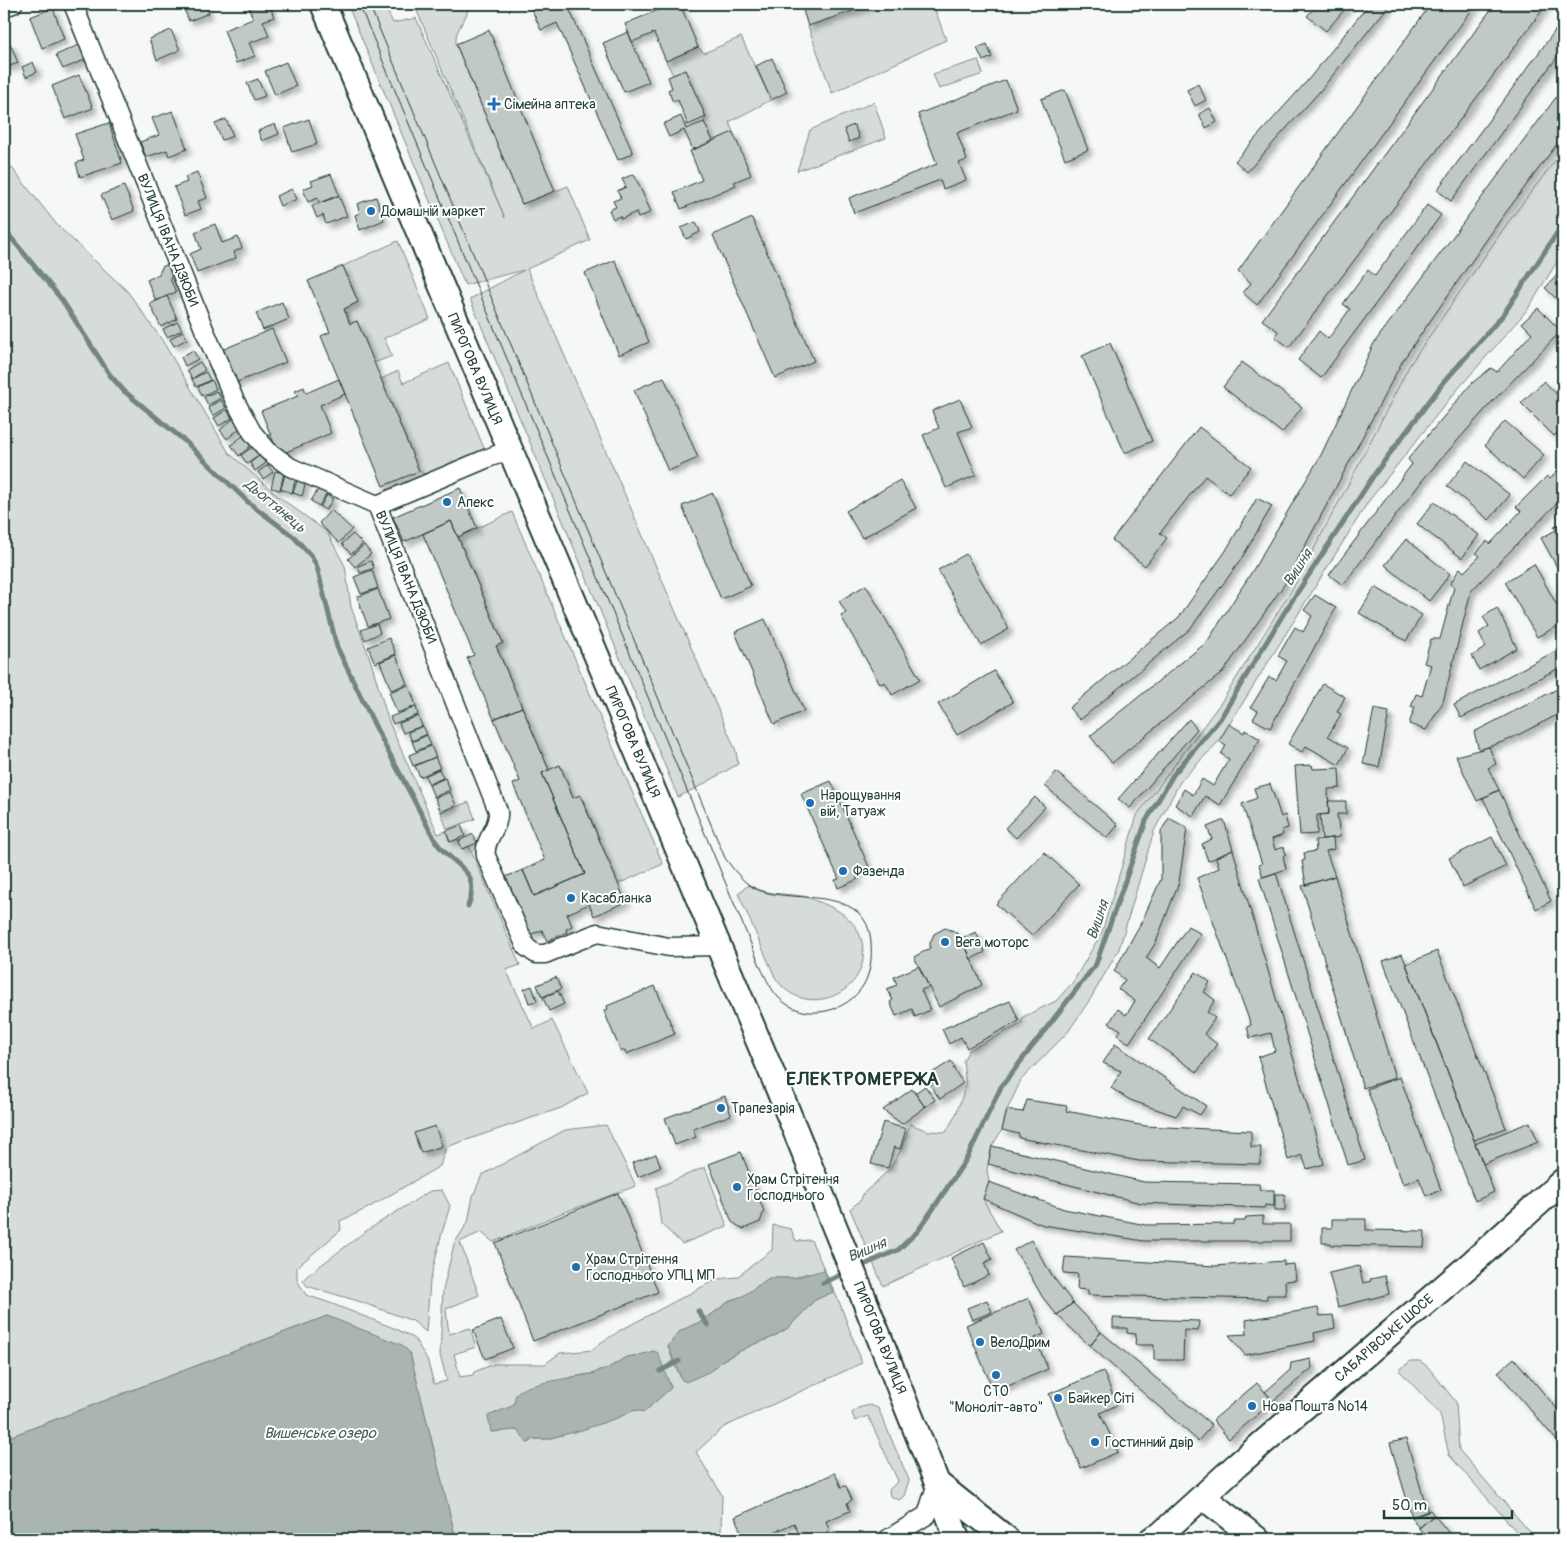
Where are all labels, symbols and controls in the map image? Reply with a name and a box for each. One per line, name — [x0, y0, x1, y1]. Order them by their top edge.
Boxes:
place label: Сімейна аптека — [504, 96, 596, 113]
marker: Сімейна аптека — [488, 98, 500, 110]
street label: ВУЛИЦЯ ІВАНА ДЗЮБИ — [134, 171, 202, 309]
place label: Домашній маркет — [380, 203, 485, 220]
marker: Домашній маркет — [365, 205, 377, 217]
street label: ПИРОГОВА ВУЛИЦЯ — [444, 311, 506, 427]
water label: Дьогтянець — [239, 474, 310, 537]
place label: Апекс — [457, 494, 494, 511]
marker: Апекс — [441, 496, 453, 508]
street label: ВУЛИЦЯ ІВАНА ДЗЮБИ — [372, 508, 440, 646]
water label: Вишня — [1279, 544, 1318, 590]
street label: ПИРОГОВА ВУЛИЦЯ — [602, 684, 664, 800]
place label: Нарощування вій, Татуаж — [820, 787, 901, 820]
marker: Нарощування вій, Татуаж — [804, 797, 816, 809]
place label: Фазенда — [853, 863, 904, 880]
marker: Фазенда — [837, 865, 849, 877]
place label: Касабланка — [581, 890, 651, 907]
marker: Касабланка — [565, 892, 577, 904]
water label: Вишня — [1082, 896, 1114, 942]
place label: Вега моторс — [955, 934, 1029, 951]
marker: Вега моторс — [939, 936, 951, 948]
district label: ЕЛЕКТРОМЕРЕЖА — [786, 1067, 940, 1091]
place label: Трапезарія — [731, 1100, 795, 1117]
marker: Трапезарія — [715, 1102, 727, 1114]
place label: Храм Стрітення Господнього — [747, 1171, 839, 1204]
marker: Храм Стрітення Господнього — [731, 1181, 743, 1193]
water label: Вишня — [845, 1233, 891, 1267]
place label: Храм Стрітення Господнього УПЦ МП — [586, 1251, 715, 1284]
marker: Храм Стрітення Господнього УПЦ МП — [570, 1261, 582, 1273]
street label: ПИРОГОВА ВУЛИЦЯ — [850, 1279, 910, 1397]
street label: САБАРІВСЬКЕ ШОСЕ — [1331, 1290, 1437, 1386]
place label: ВелоДрим — [990, 1334, 1050, 1351]
marker: ВелоДрим — [974, 1336, 986, 1348]
marker: СТО "Моноліт-авто" — [990, 1369, 1002, 1381]
place label: СТО "Моноліт-авто" — [949, 1383, 1043, 1416]
place label: Байкер Сіті — [1068, 1390, 1135, 1407]
marker: Байкер Сіті — [1052, 1392, 1064, 1404]
place label: Нова Пошта №14 — [1262, 1398, 1368, 1415]
marker: Нова Пошта №14 — [1246, 1400, 1258, 1412]
water label: Вишенське озеро — [264, 1424, 377, 1443]
place label: Гостинний двір — [1105, 1434, 1194, 1451]
marker: Гостинний двір — [1089, 1436, 1101, 1448]
scale bar — [1384, 1488, 1512, 1520]
text: 50 m — [1392, 1496, 1427, 1515]

